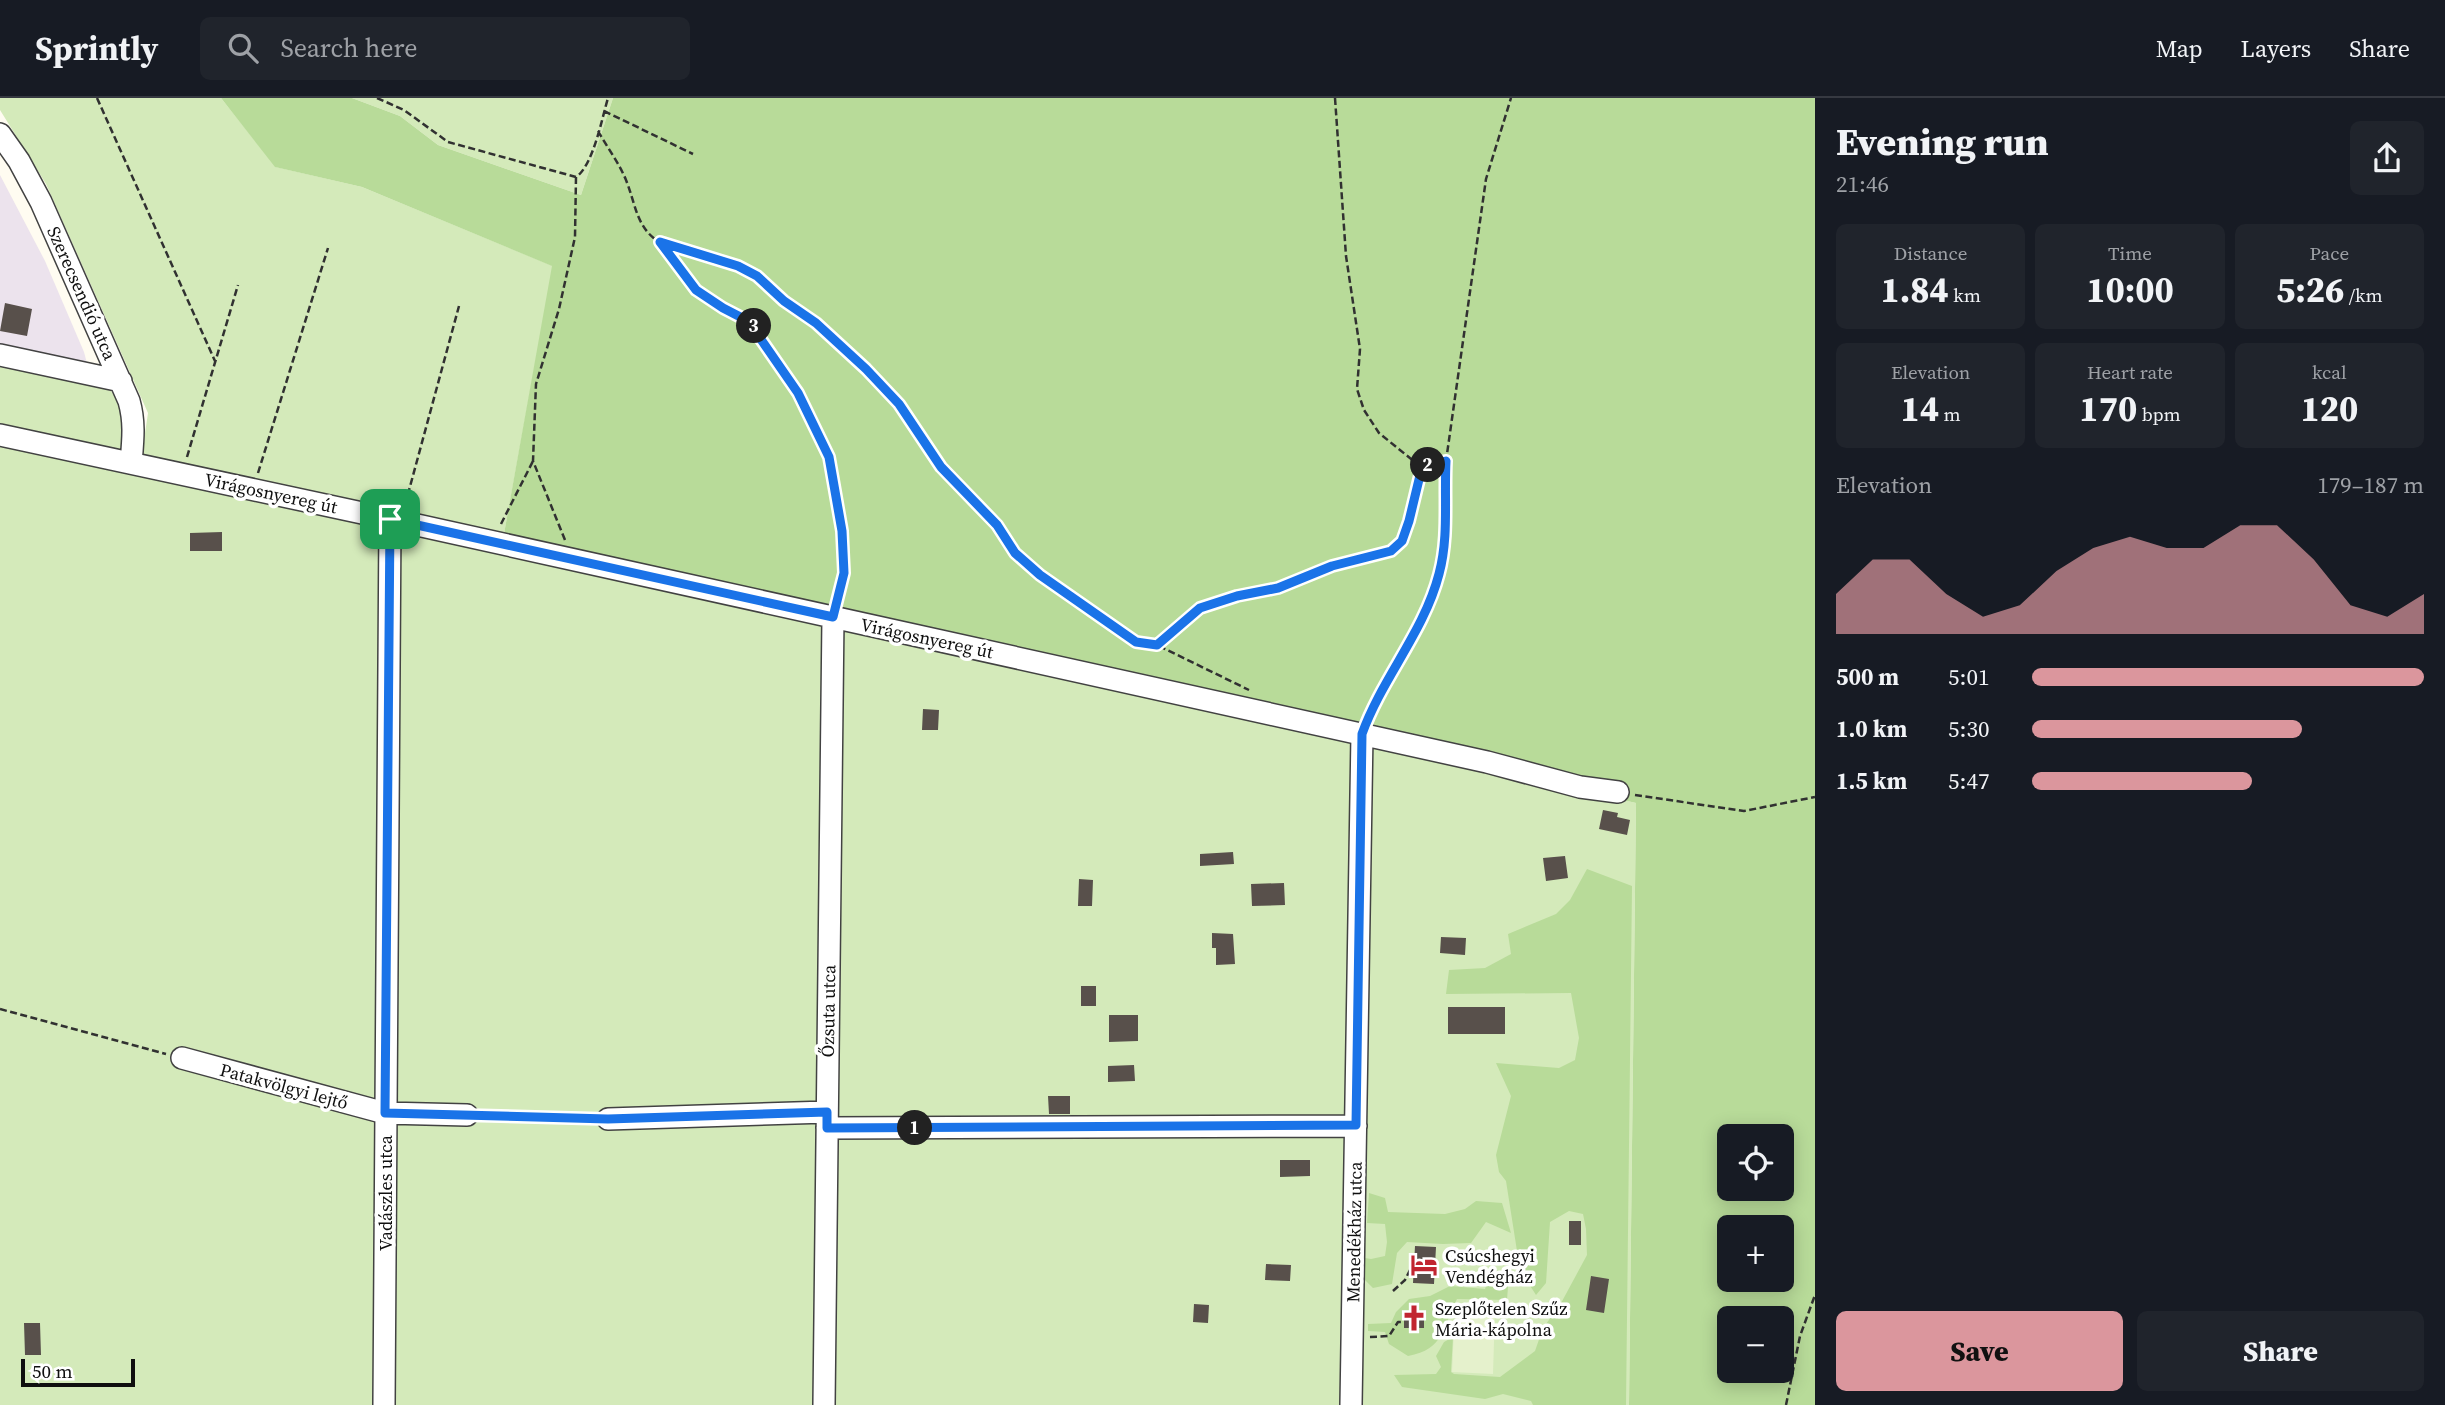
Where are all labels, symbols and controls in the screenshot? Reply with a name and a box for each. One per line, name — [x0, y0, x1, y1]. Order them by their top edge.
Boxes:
search box — [200, 17, 690, 80]
text: Sprintly — [35, 26, 158, 71]
icon: search — [224, 29, 262, 67]
text: Search here — [280, 30, 418, 66]
text: Map — [2156, 32, 2203, 65]
text: Layers — [2241, 32, 2311, 65]
text: Share — [2349, 32, 2410, 65]
text: Evening run — [1836, 116, 2049, 168]
button: share — [2350, 121, 2424, 195]
text: 21:46 — [1836, 168, 1889, 200]
street label: Szerecsendió utca — [41, 222, 123, 365]
text: Distance — [1894, 240, 1967, 266]
text: Time — [2108, 240, 2152, 266]
text: Pace — [2309, 240, 2349, 266]
text: 1.84 — [1881, 266, 1949, 314]
text: 10:00 — [2086, 266, 2174, 314]
text: 5:26 — [2276, 266, 2344, 314]
text: km — [1949, 282, 1981, 308]
text: /km — [2344, 282, 2383, 308]
pin: 3 — [736, 308, 772, 344]
text: 3 — [748, 312, 759, 338]
text: Elevation — [1891, 359, 1970, 385]
text: Heart rate — [2087, 359, 2173, 385]
text: kcal — [2312, 359, 2347, 385]
text: 14 — [1901, 385, 1939, 433]
text: 170 — [2079, 385, 2137, 433]
text: 120 — [2300, 385, 2358, 433]
text: m — [1939, 401, 1961, 427]
text: bpm — [2137, 401, 2181, 427]
pin: 2 — [1410, 448, 1446, 482]
text: 2 — [1422, 451, 1433, 477]
street label: Virágosnyereg út — [202, 467, 340, 519]
text: Elevation — [1836, 469, 1932, 501]
text: 179–187 m — [2317, 469, 2424, 501]
pin — [360, 489, 420, 549]
icon: arrive — [371, 500, 409, 538]
street label: Virágosnyereg út — [858, 612, 996, 664]
text: 500 m — [1836, 661, 1899, 693]
text: 5:01 — [1948, 661, 1989, 693]
text: 1.0 km — [1836, 713, 1907, 745]
text: 5:30 — [1948, 713, 1989, 745]
text: 1.5 km — [1836, 765, 1907, 797]
text: 5:47 — [1948, 765, 1989, 797]
street label: Őzsuta utca — [815, 964, 841, 1058]
street label: Patakvölgyi lejtő — [217, 1057, 351, 1115]
pin: 1 — [898, 1110, 932, 1146]
text: 1 — [909, 1114, 920, 1140]
map controls — [1717, 1124, 1794, 1383]
button: locate — [1717, 1124, 1794, 1201]
street label: Vadászles utca — [373, 1134, 398, 1251]
street label: Menedékház utca — [1340, 1161, 1368, 1303]
button: + — [1717, 1215, 1794, 1292]
place label: Csúcshegyi Vendégház — [1445, 1243, 1535, 1289]
hotel icon: Csúcshegyi Vendégház — [1409, 1250, 1439, 1280]
place label: Szeplőtelen Szűz Mária-kápolna — [1435, 1296, 1567, 1342]
church icon: Szeplőtelen Szűz Mária-kápolna — [1399, 1303, 1429, 1333]
button: − — [1717, 1306, 1794, 1383]
button: Save — [1836, 1311, 2123, 1391]
button: Share — [2137, 1311, 2424, 1391]
scale bar — [21, 1356, 135, 1388]
text: 50 m — [32, 1358, 73, 1384]

